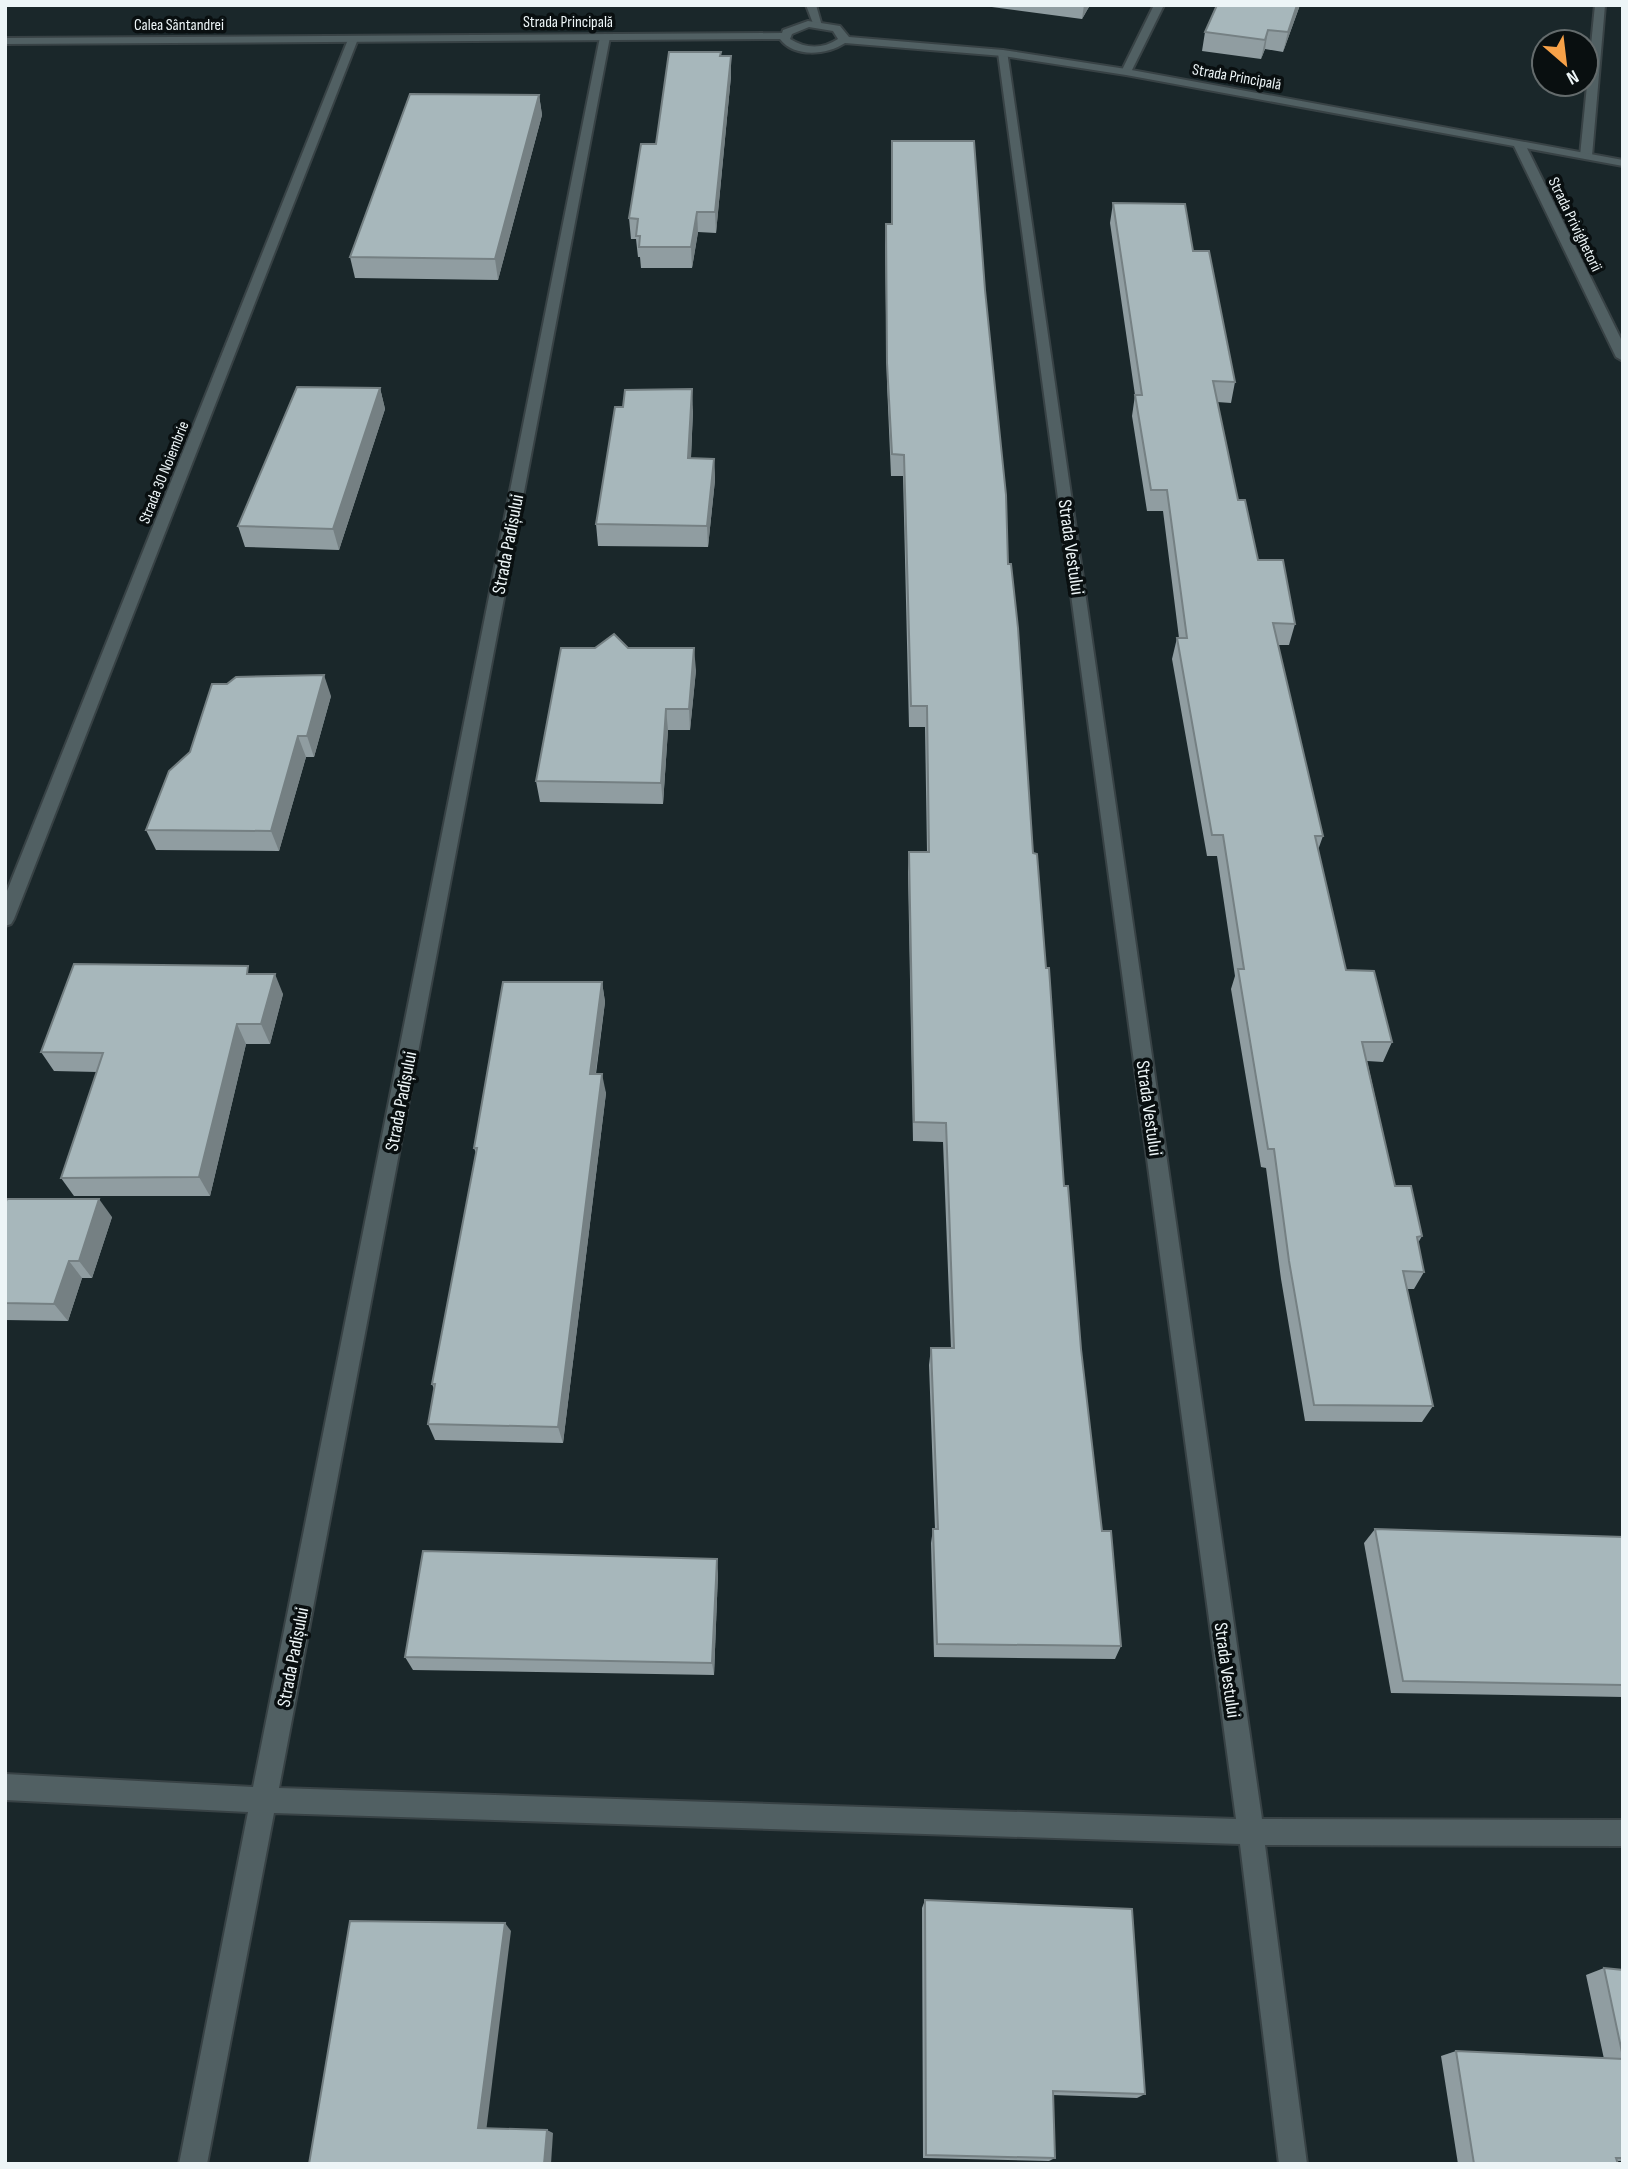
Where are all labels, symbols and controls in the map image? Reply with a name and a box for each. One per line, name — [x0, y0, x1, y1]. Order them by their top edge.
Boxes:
street label: Strada Principală — [523, 13, 613, 32]
street label: Calea Sântandrei — [134, 16, 224, 35]
north arrow — [1530, 28, 1600, 98]
street label: Strada Principală — [1191, 60, 1283, 95]
text: N — [1562, 64, 1582, 89]
street label: Strada Privighetorii — [1544, 174, 1606, 275]
street label: Strada 30 Noiembrie — [135, 418, 194, 527]
street label: Strada Padișului — [488, 493, 529, 596]
street label: Strada Vestului — [1052, 498, 1089, 596]
street label: Strada Padișului — [381, 1050, 422, 1153]
street label: Strada Vestului — [1130, 1059, 1167, 1157]
street label: Strada Padișului — [273, 1606, 314, 1709]
street label: Strada Vestului — [1208, 1621, 1245, 1719]

